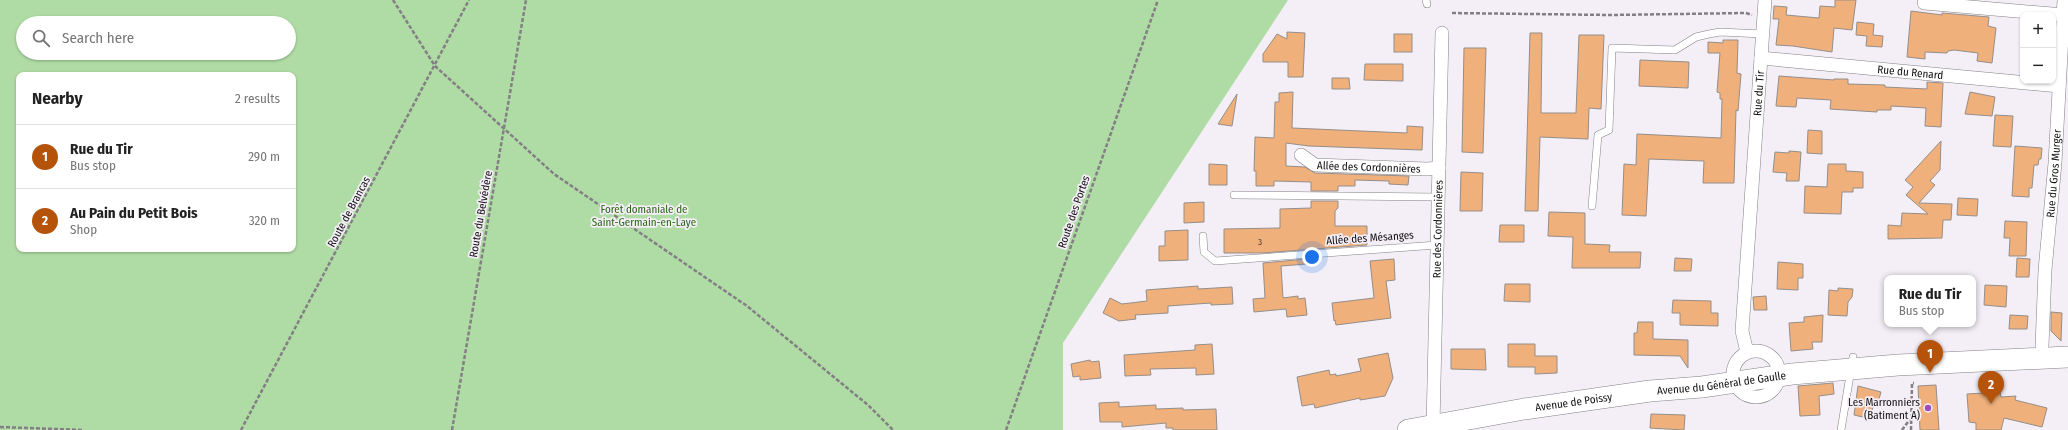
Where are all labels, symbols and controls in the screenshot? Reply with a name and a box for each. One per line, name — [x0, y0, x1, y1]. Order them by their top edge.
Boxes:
map controls — [2020, 12, 2056, 84]
button: + — [2020, 12, 2056, 48]
search box — [16, 16, 296, 60]
icon: search — [30, 27, 52, 49]
text: Search here — [62, 29, 134, 47]
button: − — [2020, 48, 2056, 84]
street label: Rue du Renard — [1877, 62, 1944, 82]
street label: Rue du Tir — [1750, 70, 1767, 116]
text: Nearby — [32, 88, 83, 109]
text: 2 results — [235, 91, 280, 106]
street label: Rue du Gros Murger — [2043, 129, 2063, 218]
text: Rue du Tir — [70, 140, 133, 158]
text: 1 — [42, 149, 48, 164]
text: 290 m — [248, 149, 280, 164]
text: Bus stop — [70, 158, 116, 173]
street label: Allée des Cordonnières — [1317, 159, 1421, 175]
street label: Route du Belvédère — [467, 170, 495, 258]
street label: Route de Brancas — [325, 174, 373, 250]
street label: Route des Portes — [1055, 174, 1093, 250]
street label: Rue des Cordonnières — [1430, 179, 1445, 278]
park label: Forêt domaniale de Saint-Germain-en-Laye — [592, 203, 696, 229]
text: Au Pain du Petit Bois — [70, 204, 198, 222]
text: 2 — [42, 213, 48, 228]
text: 320 m — [249, 213, 280, 228]
text: Shop — [70, 222, 97, 237]
street label: Allée des Mésanges — [1326, 228, 1415, 248]
house number: 3 — [1258, 237, 1262, 247]
your location — [1302, 247, 1322, 267]
popup — [1884, 275, 1976, 327]
text: Rue du Tir — [1899, 285, 1961, 303]
text: Bus stop — [1899, 303, 1945, 318]
pin: 1 — [1917, 340, 1943, 373]
street label: Avenue du Général de Gaulle — [1656, 368, 1787, 397]
pin: 2 — [1978, 371, 2004, 404]
street label: Avenue de Poissy — [1534, 390, 1613, 414]
place label: Les Marronniers (Batiment A) — [1848, 396, 1920, 422]
marker: Les Marronniers (Batiment A) — [1923, 403, 1933, 413]

